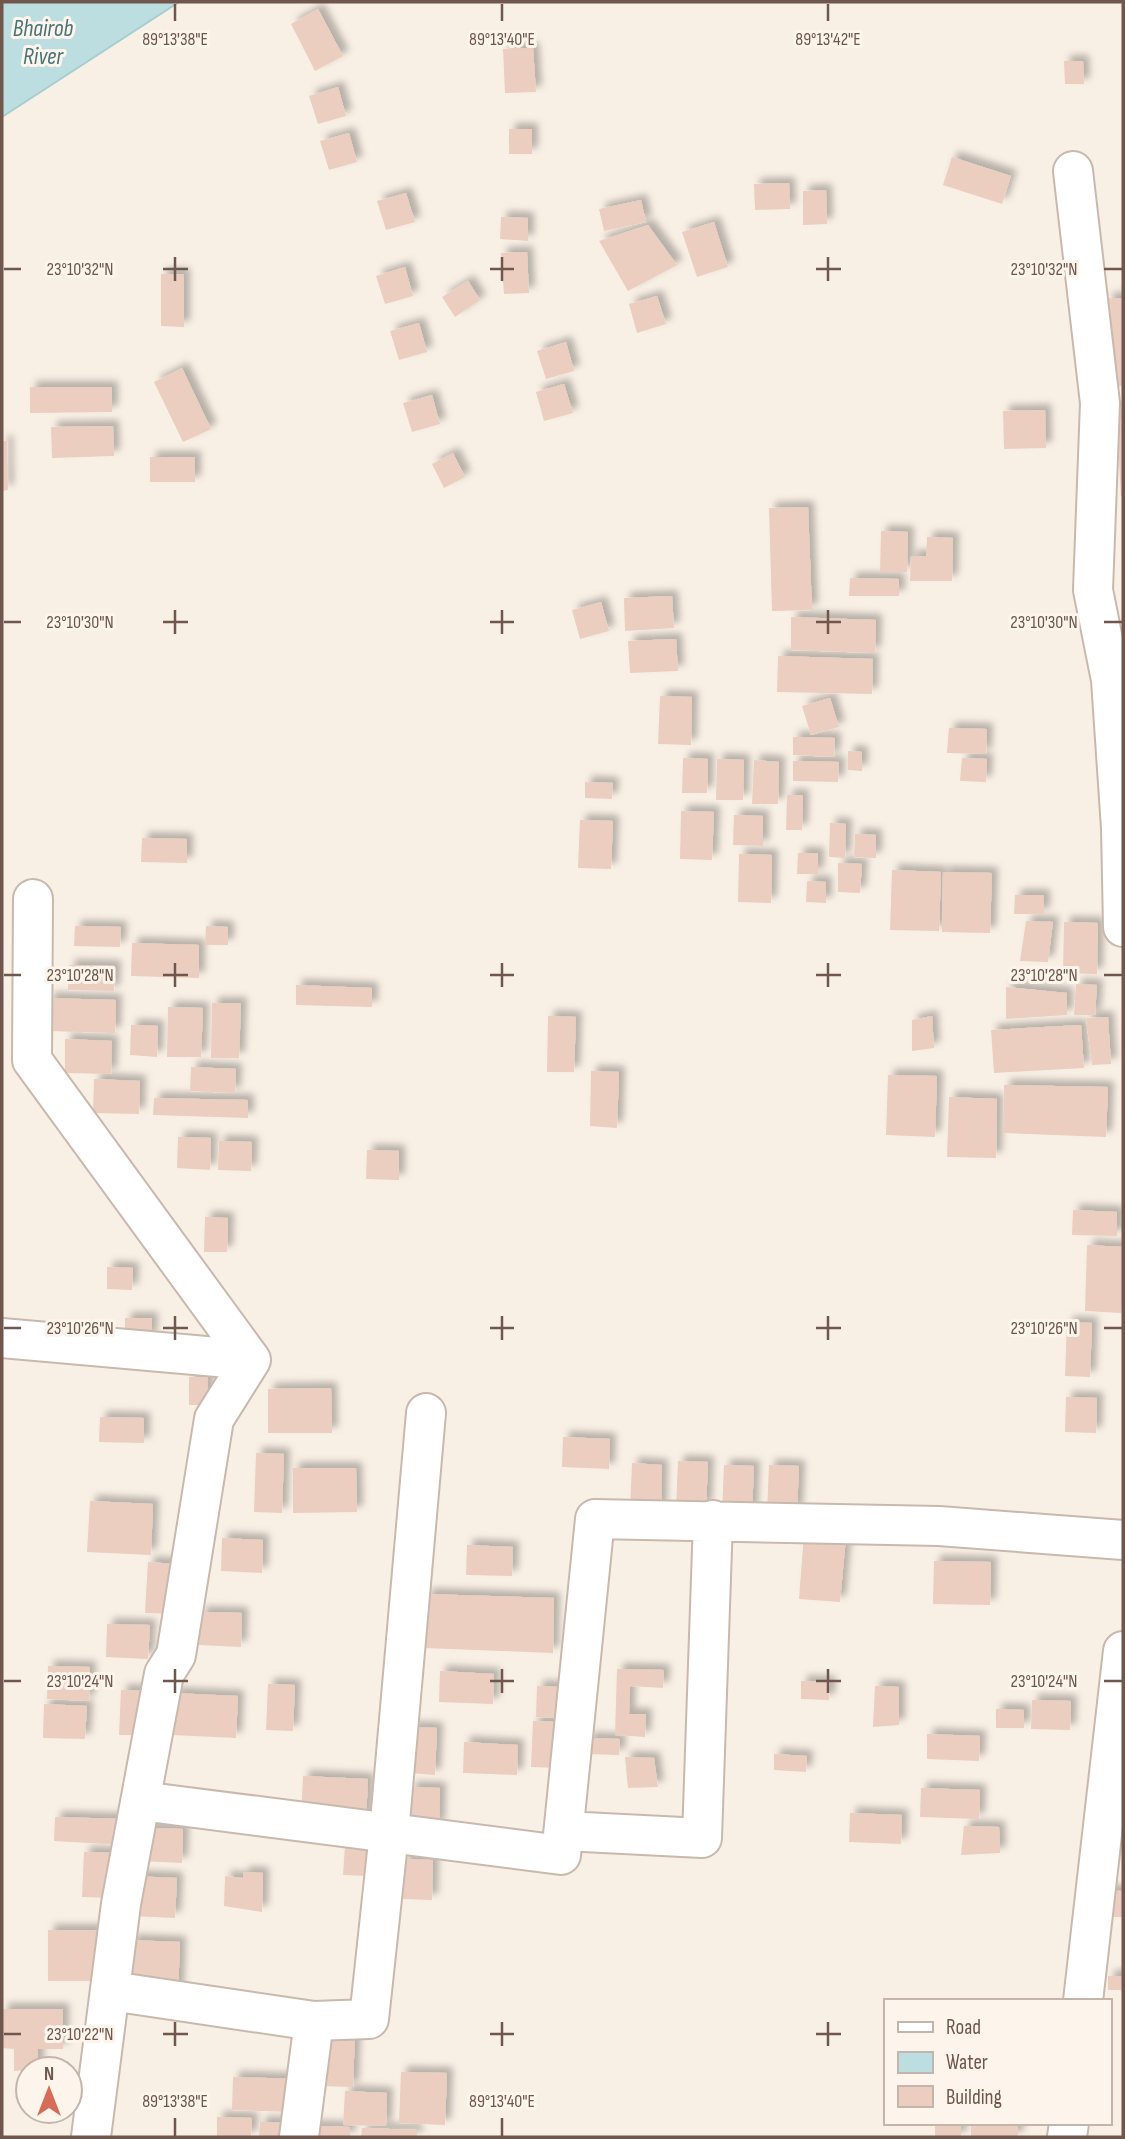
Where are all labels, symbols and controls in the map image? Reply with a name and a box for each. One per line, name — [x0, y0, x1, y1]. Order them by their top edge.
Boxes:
water label: Bhairob River — [13, 14, 74, 71]
text: 89°13'38"E — [142, 29, 208, 50]
text: 89°13'40"E — [469, 29, 535, 50]
text: 89°13'42"E — [795, 29, 861, 50]
text: 23°10'32"N — [47, 259, 113, 280]
text: 23°10'32"N — [1011, 259, 1077, 280]
text: 23°10'30"N — [46, 612, 114, 633]
text: 23°10'30"N — [1010, 612, 1078, 633]
text: 23°10'28"N — [46, 965, 114, 986]
text: 23°10'28"N — [1010, 965, 1078, 986]
text: 23°10'26"N — [46, 1318, 114, 1339]
text: 23°10'26"N — [1010, 1318, 1078, 1339]
text: 23°10'24"N — [47, 1671, 113, 1692]
text: 23°10'24"N — [1011, 1671, 1077, 1692]
legend — [884, 1999, 1111, 2125]
text: Road — [946, 2015, 981, 2040]
text: 23°10'22"N — [47, 2024, 113, 2045]
text: Water — [946, 2050, 988, 2075]
north arrow — [14, 2055, 84, 2125]
text: N — [44, 2063, 54, 2086]
text: Building — [946, 2085, 1002, 2110]
text: 89°13'38"E — [142, 2091, 208, 2112]
text: 89°13'40"E — [469, 2091, 535, 2112]

